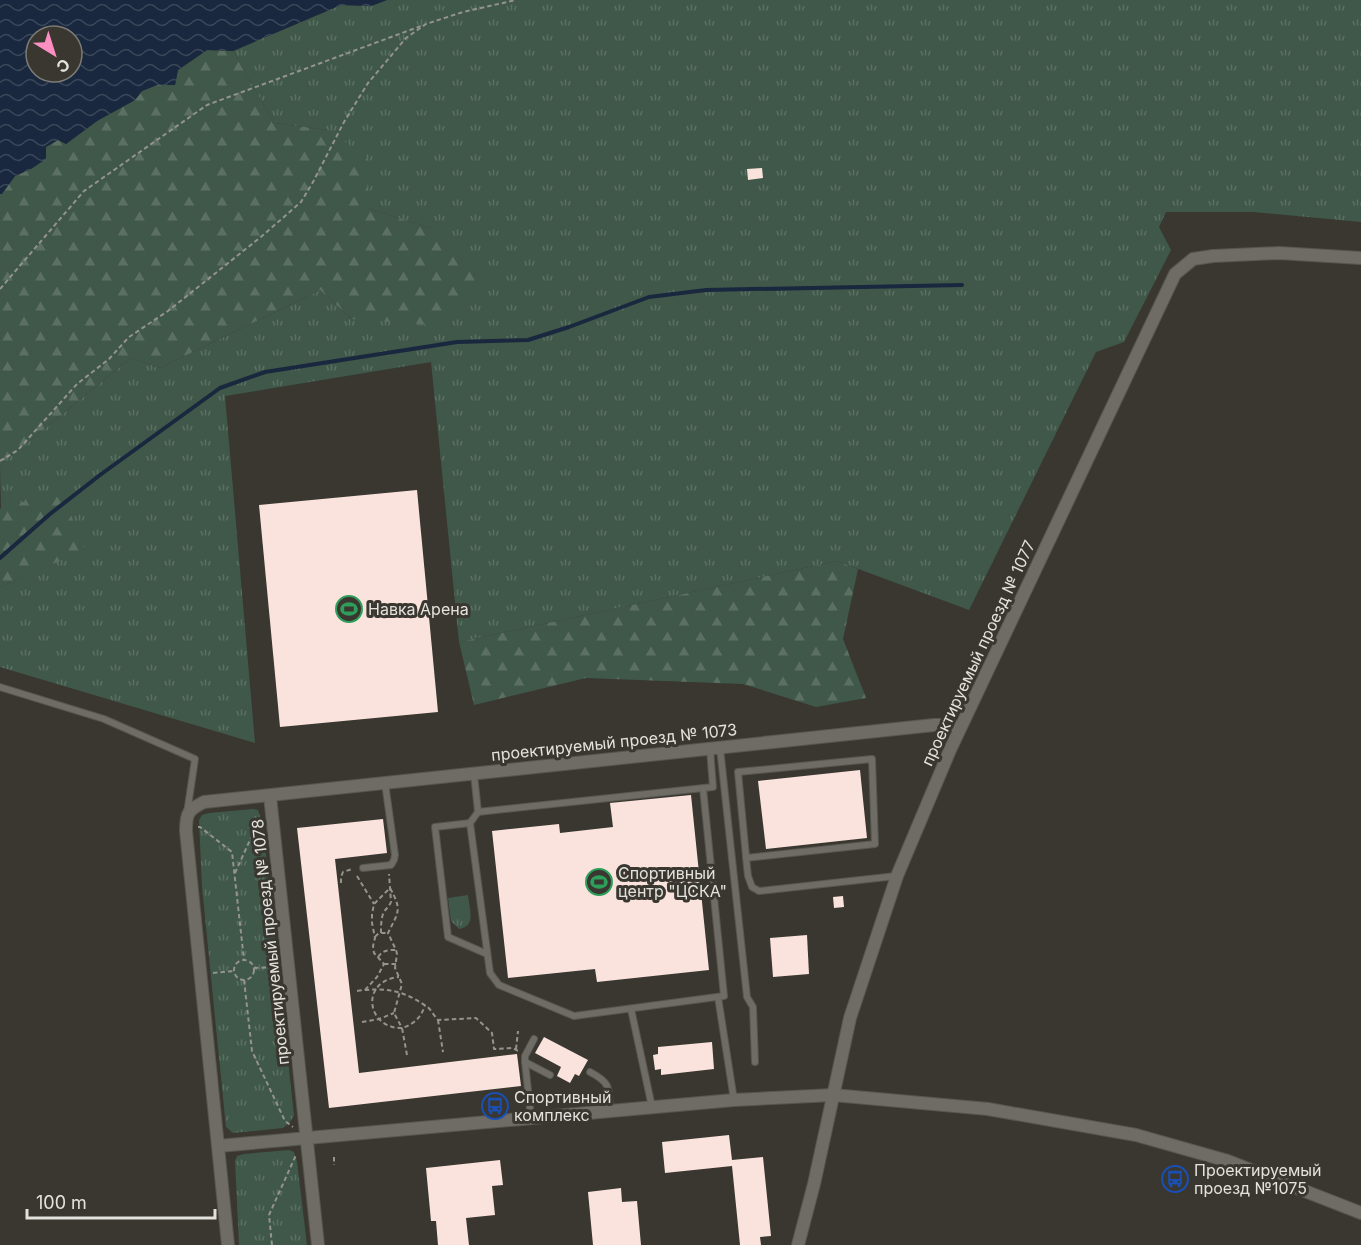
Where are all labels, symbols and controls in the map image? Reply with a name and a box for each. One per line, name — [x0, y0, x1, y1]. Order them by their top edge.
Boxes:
north arrow — [24, 24, 84, 84]
text: С — [52, 54, 74, 77]
street label: проектируемый проезд № 1077 — [917, 537, 1039, 769]
sports icon: Навка Арена — [334, 594, 364, 624]
place label: Навка Арена — [368, 599, 469, 619]
street label: проектируемый проезд № 1073 — [490, 719, 738, 765]
street label: проектируемый проезд № 1078 — [247, 818, 293, 1066]
place label: Спортивный центр "ЦСКА" — [618, 863, 727, 901]
sports icon: Спортивный центр "ЦСКА" — [584, 867, 614, 897]
place label: Спортивный комплекс — [514, 1087, 611, 1125]
bus stop icon: Спортивный комплекс — [480, 1091, 510, 1121]
place label: Проектируемый проезд №1075 — [1194, 1160, 1322, 1198]
bus stop icon: Проектируемый проезд №1075 — [1160, 1164, 1190, 1194]
scale bar — [27, 1182, 214, 1220]
text: 100 m — [36, 1192, 87, 1213]

